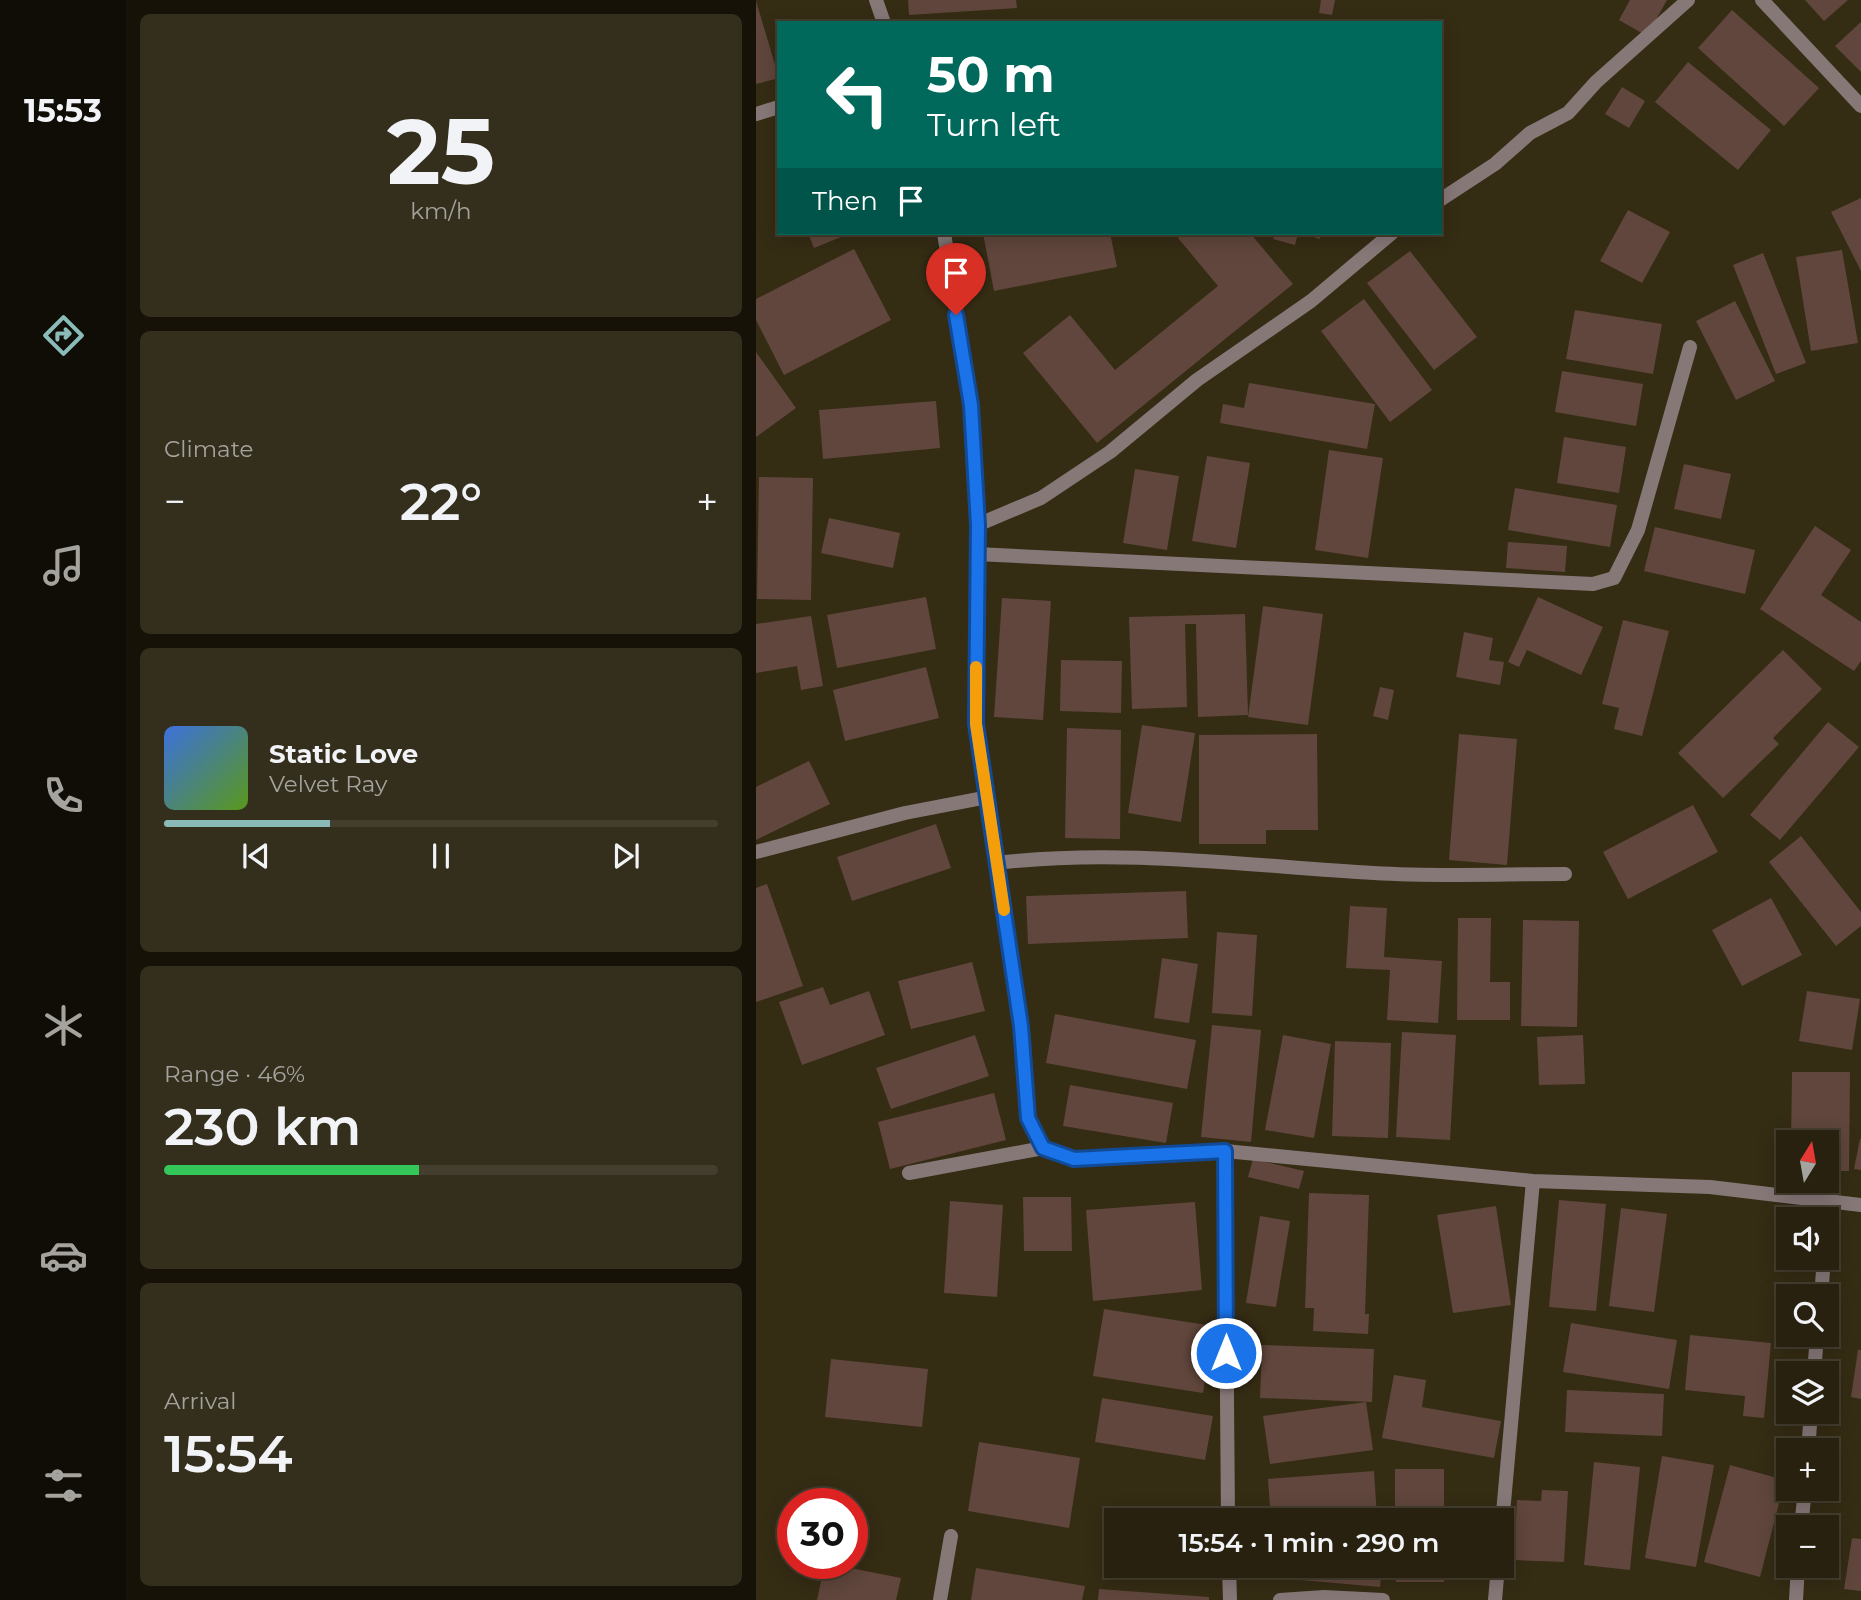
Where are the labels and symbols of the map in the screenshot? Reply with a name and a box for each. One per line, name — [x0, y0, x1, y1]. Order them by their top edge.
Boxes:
pin — [926, 243, 986, 315]
north arrow — [1776, 1130, 1839, 1194]
position arrow — [1189, 1316, 1263, 1390]
speed limit sign: 30 — [777, 1488, 868, 1579]

